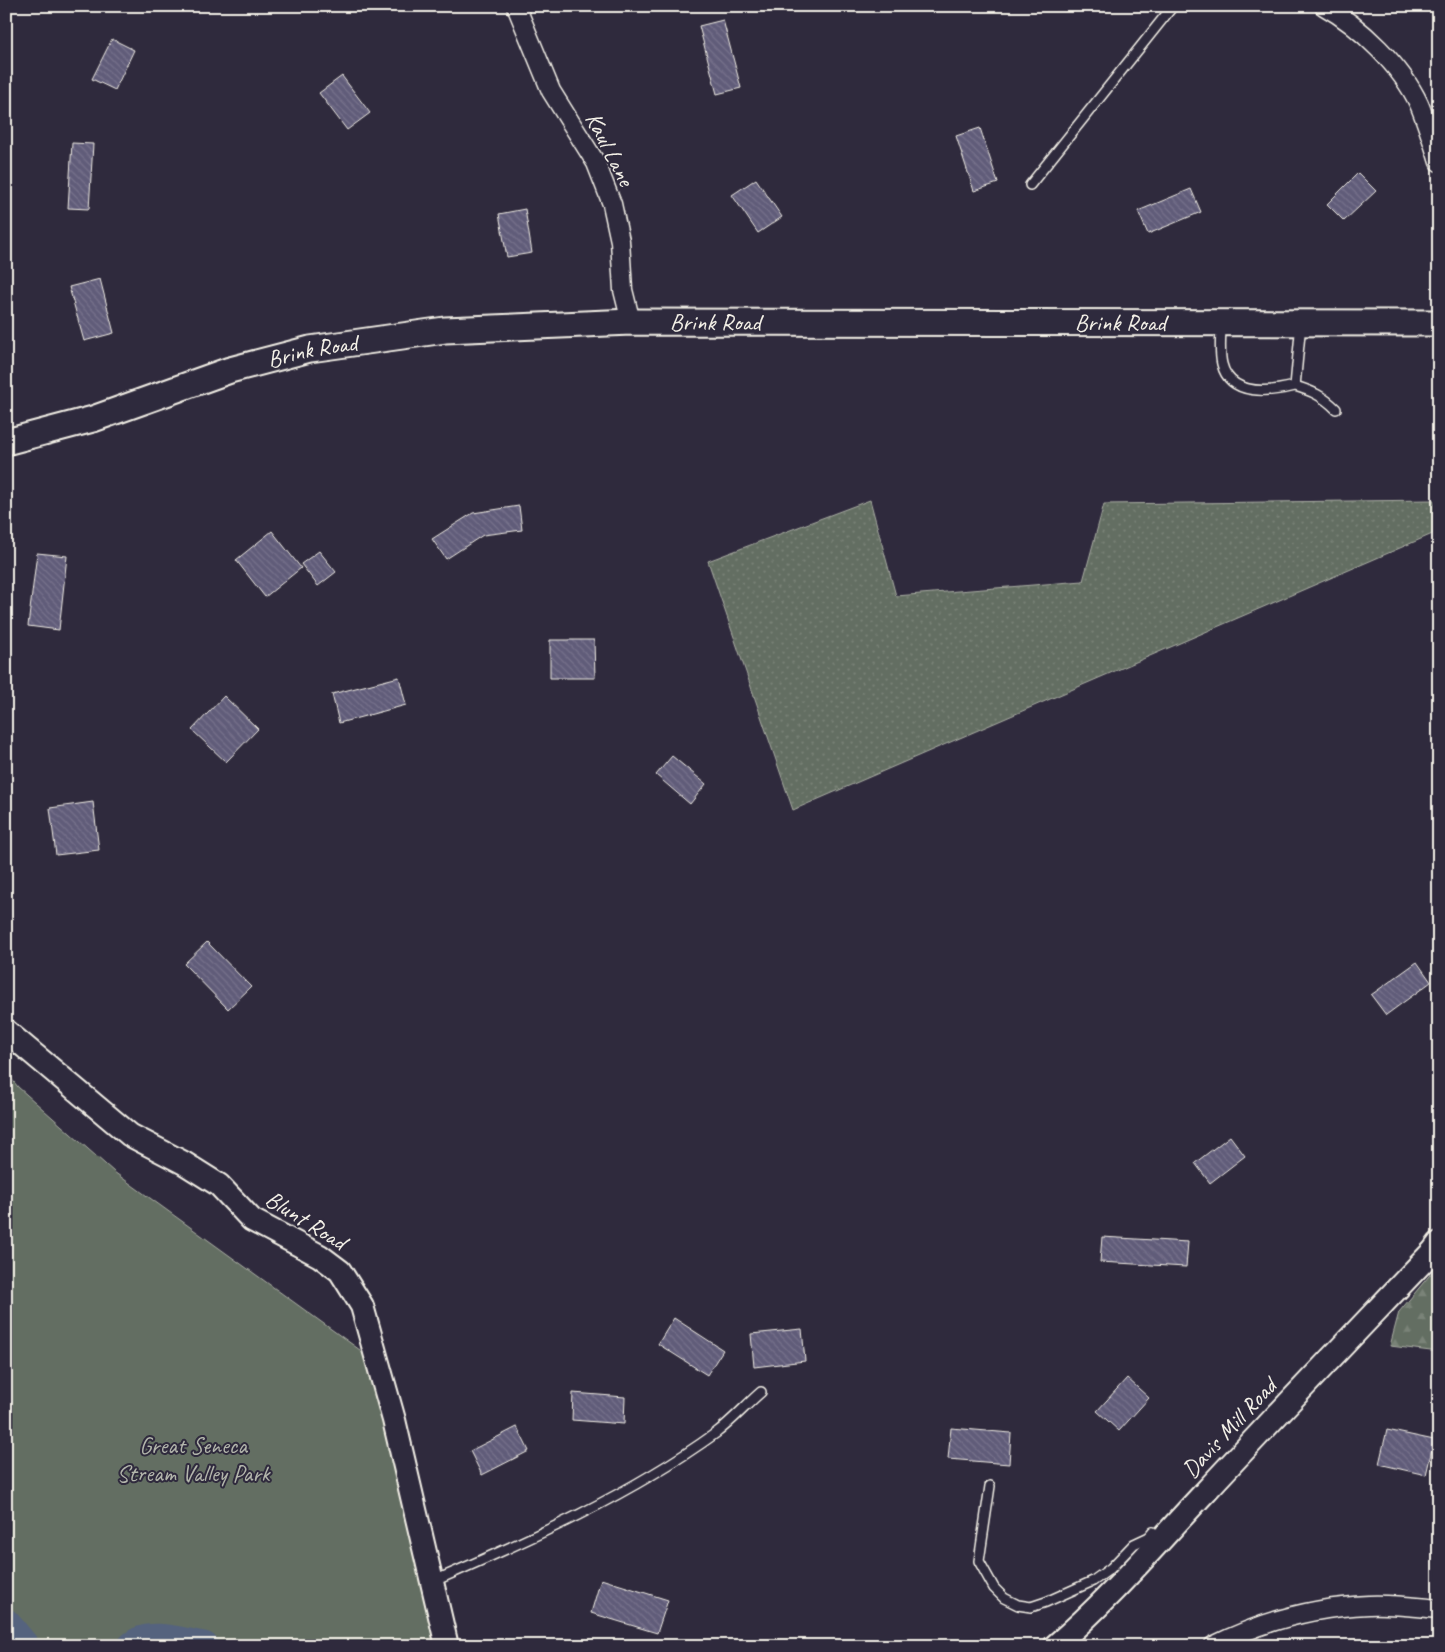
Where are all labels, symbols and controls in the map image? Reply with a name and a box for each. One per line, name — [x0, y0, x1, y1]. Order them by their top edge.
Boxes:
street label: Kaul Lane — [579, 107, 642, 193]
street label: Brink Road — [670, 307, 764, 337]
street label: Brink Road — [1075, 308, 1169, 338]
street label: Brink Road — [264, 327, 362, 375]
street label: Blunt Road — [260, 1183, 355, 1258]
street label: Davis Mill Road — [1175, 1369, 1285, 1484]
park label: Great Seneca Stream Valley Park — [116, 1430, 272, 1488]

